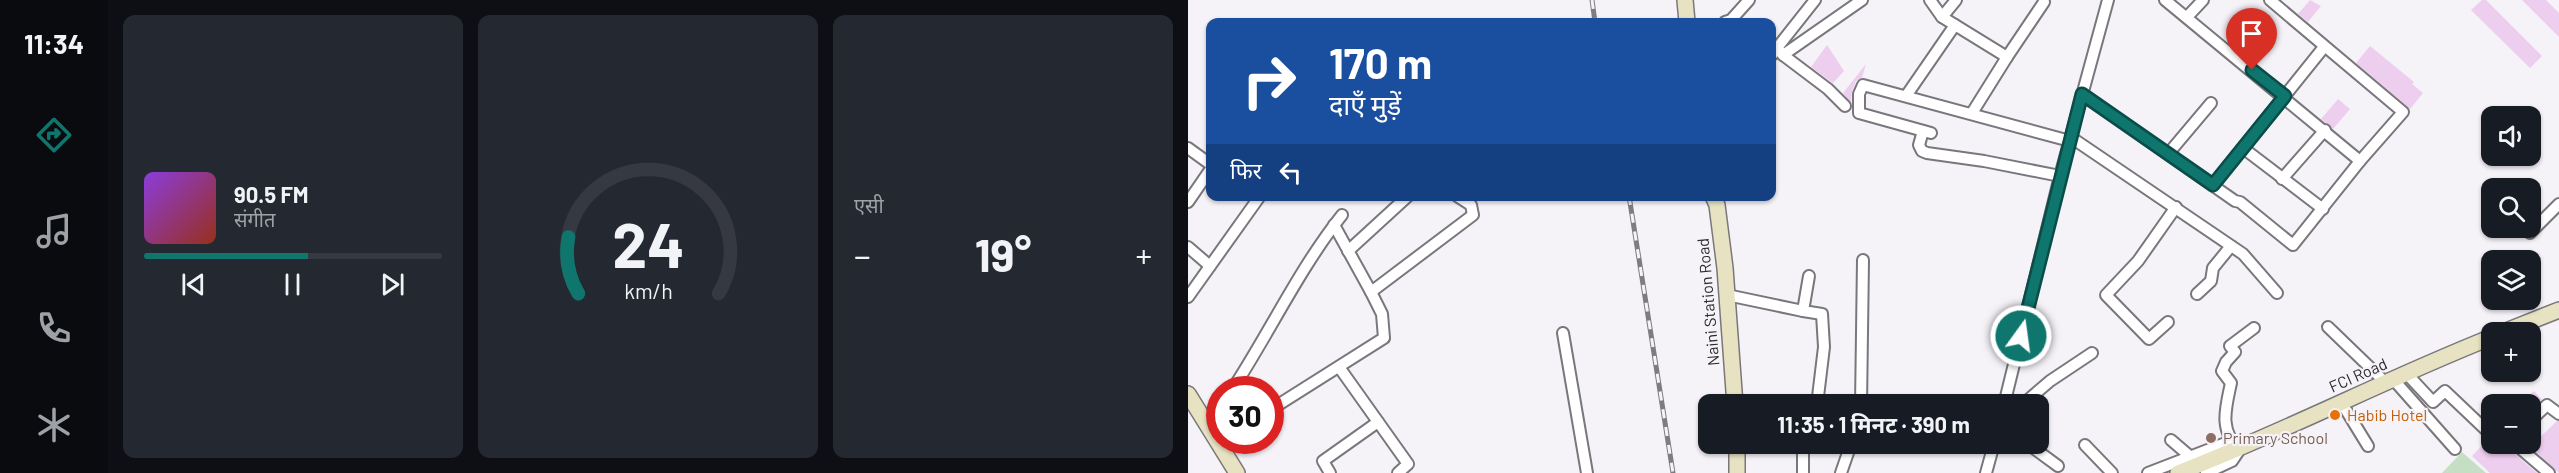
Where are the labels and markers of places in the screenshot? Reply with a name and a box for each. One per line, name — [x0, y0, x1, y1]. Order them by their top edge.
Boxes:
pin — [2226, 8, 2277, 70]
place label: Habib Hotel — [2347, 405, 2427, 424]
marker: Habib Hotel — [2328, 408, 2342, 422]
place label: Primary School — [2223, 428, 2328, 447]
marker: Primary School — [2204, 431, 2218, 445]

